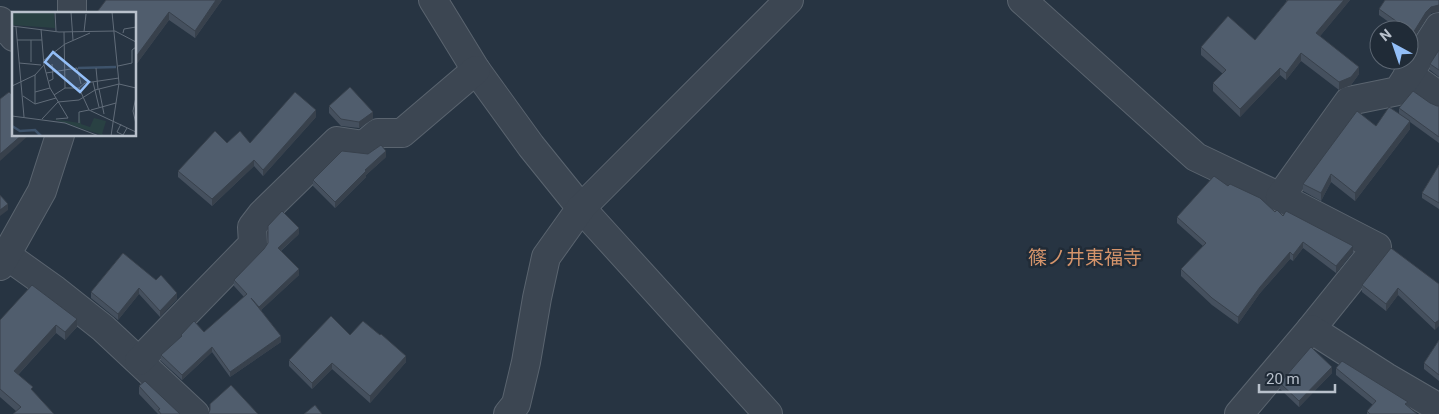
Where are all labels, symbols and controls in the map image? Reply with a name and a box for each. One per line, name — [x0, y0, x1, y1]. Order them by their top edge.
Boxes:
inset map — [12, 12, 136, 136]
north arrow — [1369, 20, 1419, 70]
text: N — [1377, 26, 1395, 44]
district label: 篠ノ井東福寺 — [1028, 246, 1142, 269]
scale bar — [1259, 362, 1335, 394]
text: 20 m — [1266, 370, 1300, 388]

